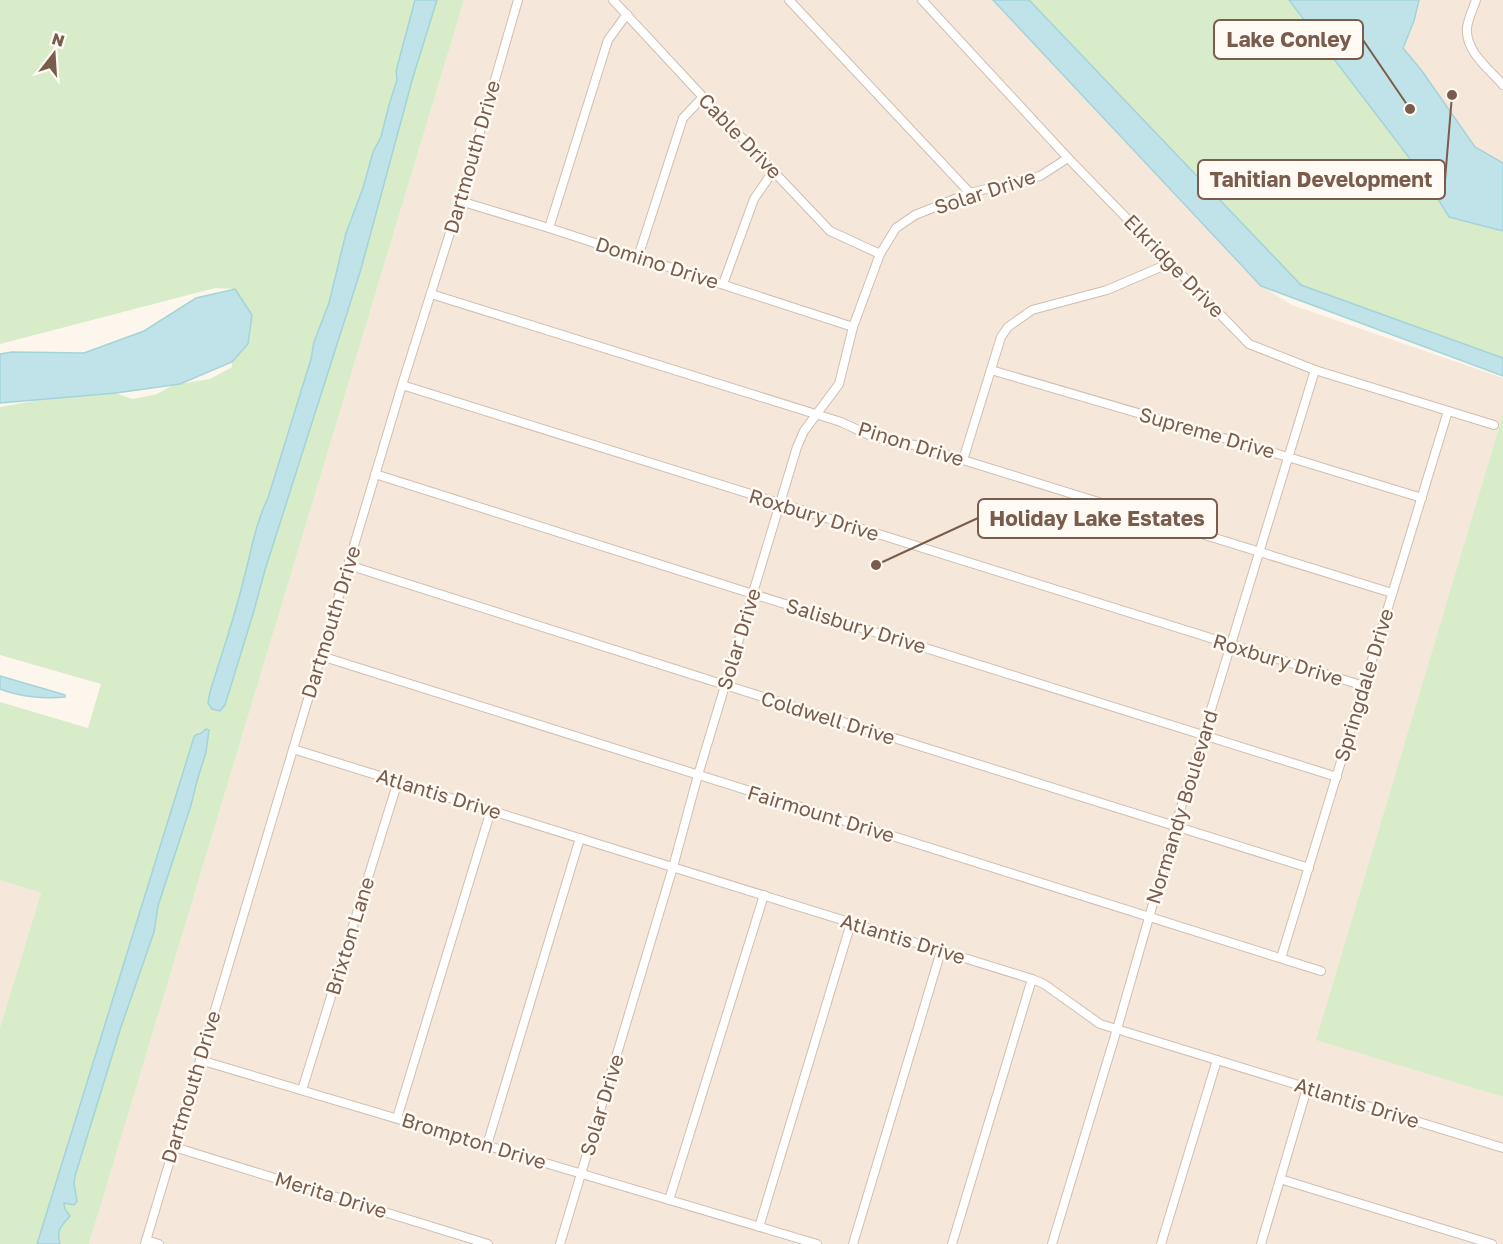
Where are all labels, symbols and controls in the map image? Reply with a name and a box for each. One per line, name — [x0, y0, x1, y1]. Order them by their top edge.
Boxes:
callout: Lake Conley — [1214, 20, 1363, 59]
north arrow — [24, 24, 84, 84]
text: Lake Conley — [1226, 26, 1352, 52]
text: N — [50, 28, 67, 51]
street label: Dartmouth Drive — [438, 77, 504, 236]
street label: Cable Drive — [694, 88, 787, 183]
callout: Tahitian Development — [1198, 160, 1445, 199]
street label: Solar Drive — [931, 163, 1038, 219]
text: Tahitian Development — [1210, 166, 1432, 192]
street label: Elkridge Drive — [1120, 209, 1230, 322]
street label: Domino Drive — [593, 231, 722, 293]
street label: Supreme Drive — [1137, 401, 1278, 463]
street label: Pinon Drive — [855, 416, 967, 471]
street label: Roxbury Drive — [746, 483, 882, 545]
callout: Holiday Lake Estates — [978, 499, 1217, 538]
text: Holiday Lake Estates — [989, 505, 1205, 531]
street label: Dartmouth Drive — [295, 543, 365, 701]
street label: Solar Drive — [711, 585, 765, 692]
street label: Salisbury Drive — [783, 592, 929, 658]
street label: Springdale Drive — [1328, 605, 1398, 764]
street label: Roxbury Drive — [1210, 628, 1346, 690]
street label: Coldwell Drive — [758, 685, 898, 749]
street label: Normandy Boulevard — [1140, 707, 1222, 907]
street label: Atlantis Drive — [374, 763, 504, 823]
street label: Fairmount Drive — [745, 779, 898, 847]
street label: Brixton Lane — [320, 874, 378, 998]
street label: Atlantis Drive — [838, 908, 968, 968]
street label: Dartmouth Drive — [155, 1008, 225, 1166]
street label: Solar Drive — [574, 1051, 628, 1158]
street label: Atlantis Drive — [1292, 1072, 1422, 1132]
street label: Brompton Drive — [399, 1107, 549, 1173]
street label: Merita Drive — [272, 1166, 390, 1222]

